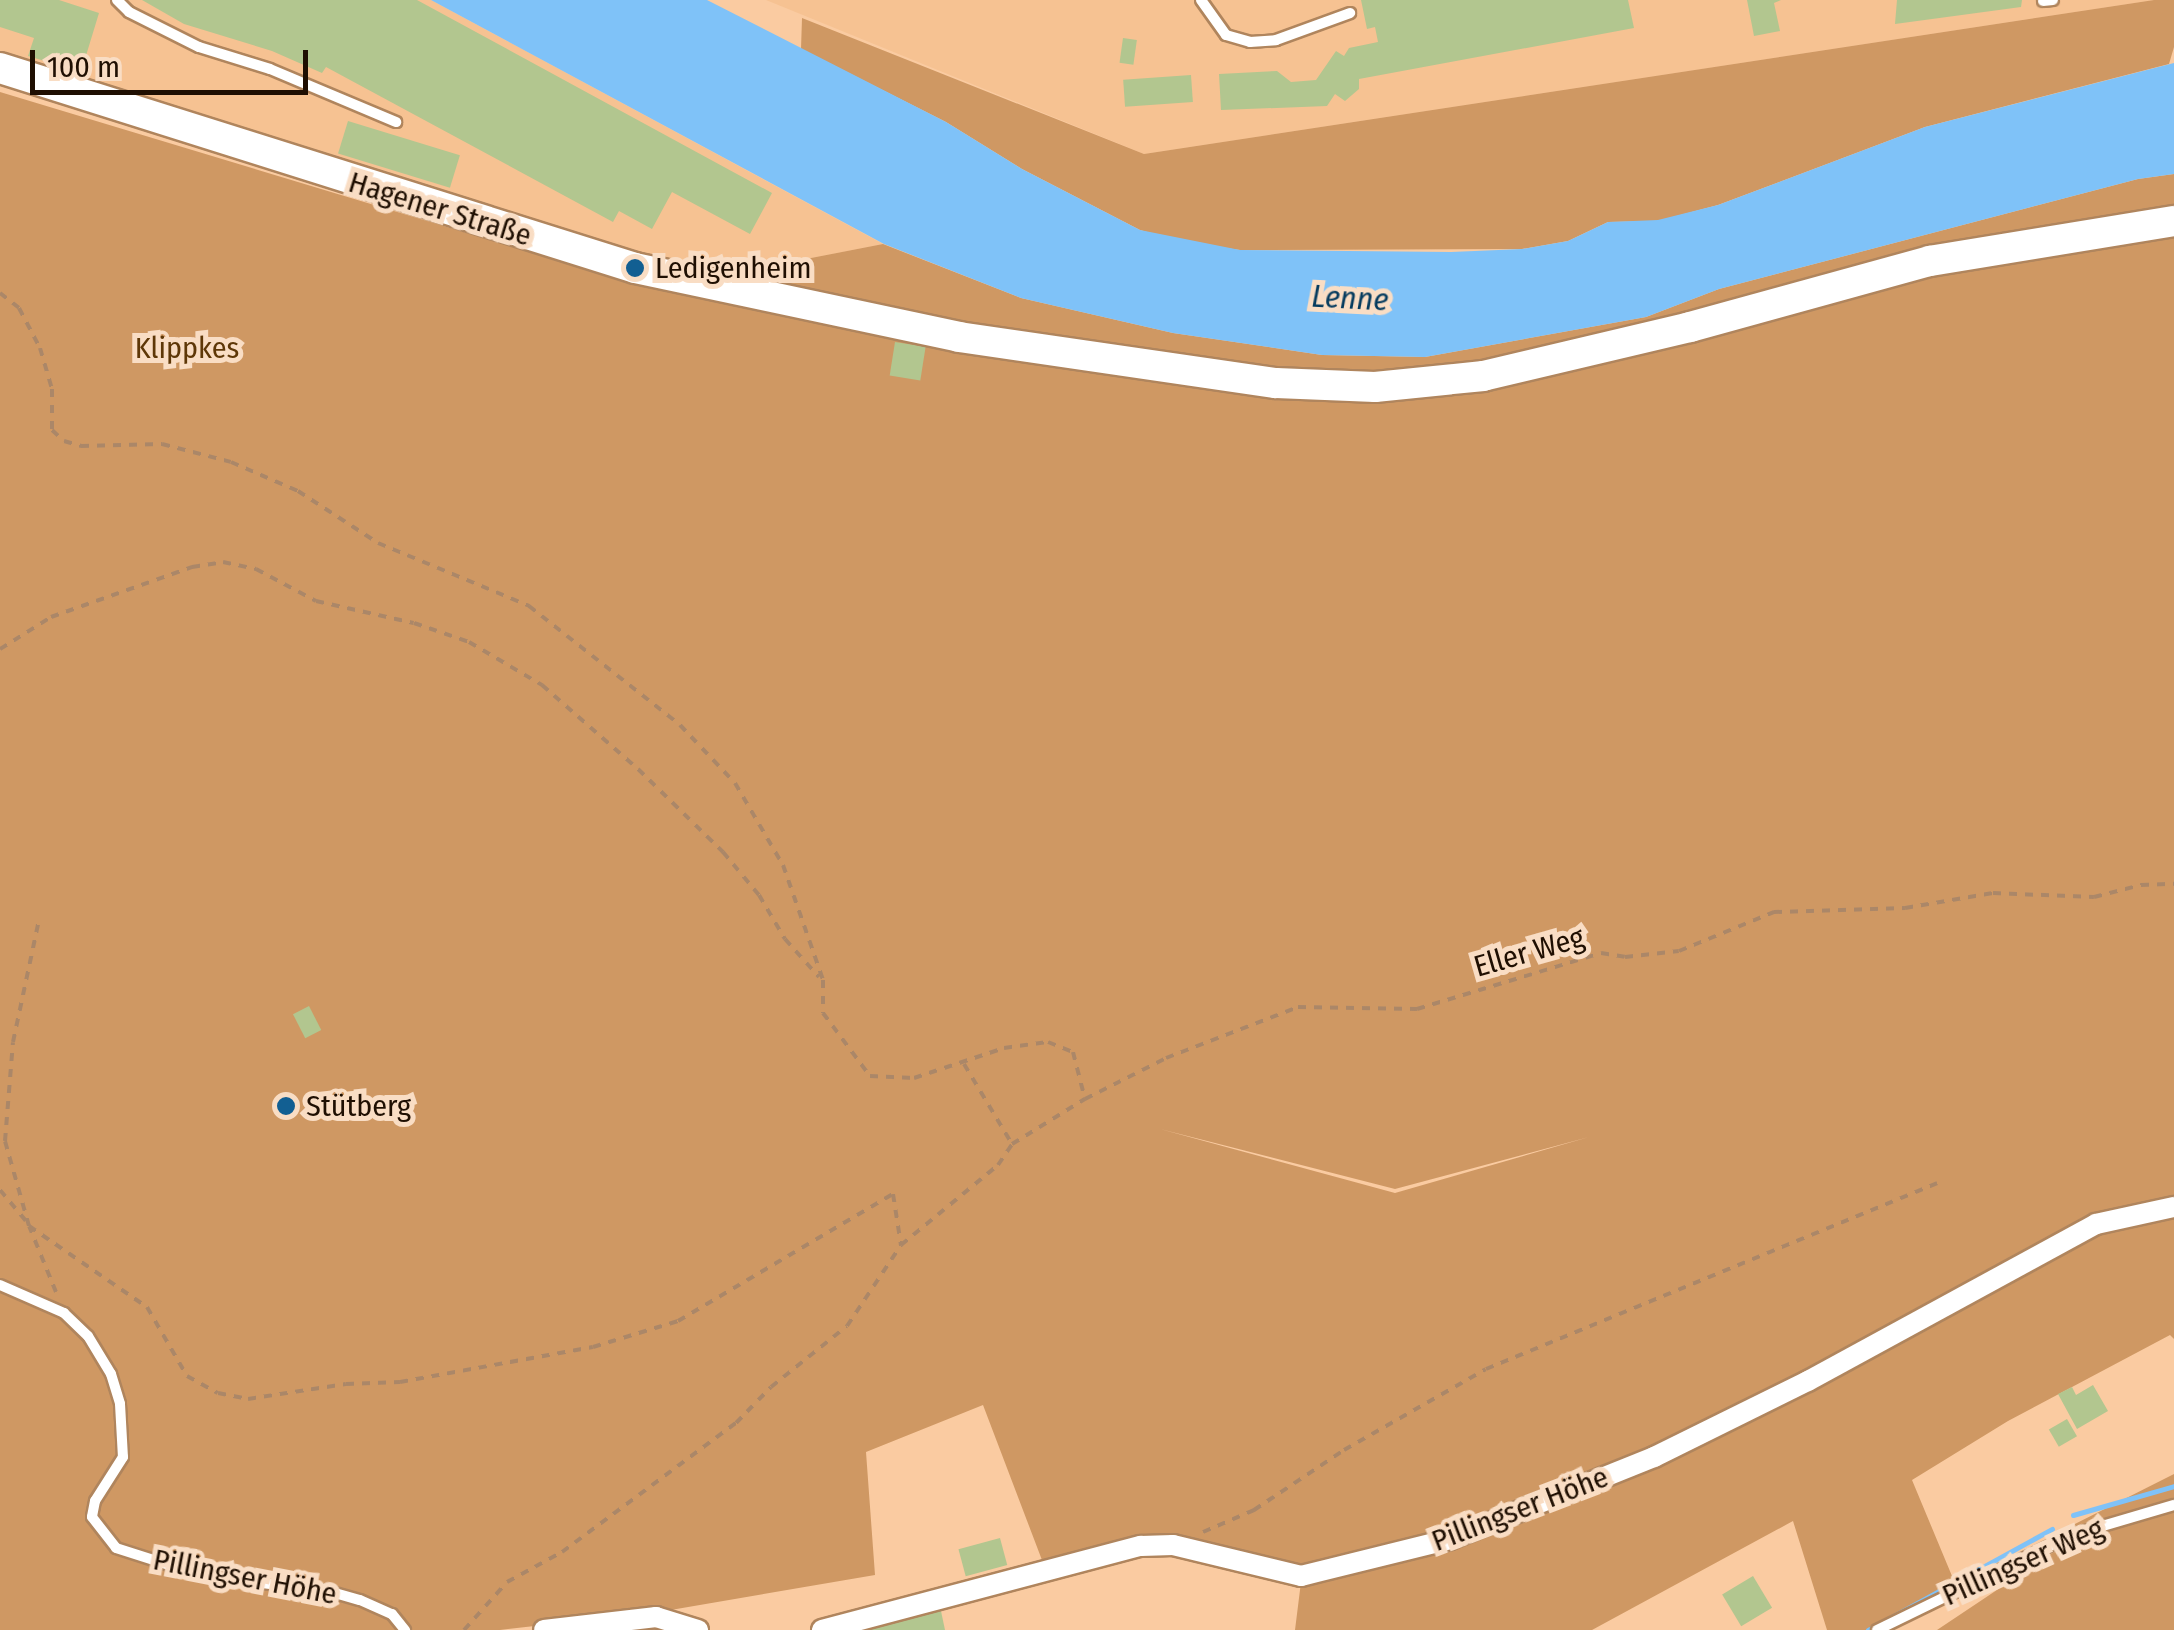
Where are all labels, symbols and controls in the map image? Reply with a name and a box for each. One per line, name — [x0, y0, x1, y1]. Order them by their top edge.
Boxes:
scale bar — [35, 30, 312, 92]
text: 100 m — [47, 49, 120, 85]
street label: Hagener Straße — [344, 164, 536, 254]
place label: Ledigenheim — [655, 250, 812, 286]
marker: Ledigenheim — [624, 257, 646, 279]
water label: Lenne — [1310, 277, 1390, 319]
park label: Klippkes — [135, 330, 239, 366]
street label: Eller Weg — [1470, 919, 1588, 985]
place label: Stütberg — [306, 1088, 411, 1124]
marker: Stütberg — [275, 1095, 297, 1117]
street label: Pillingser Höhe — [1427, 1459, 1613, 1559]
street label: Pillingser Weg — [1937, 1510, 2109, 1614]
street label: Pillingser Höhe — [150, 1542, 340, 1612]

